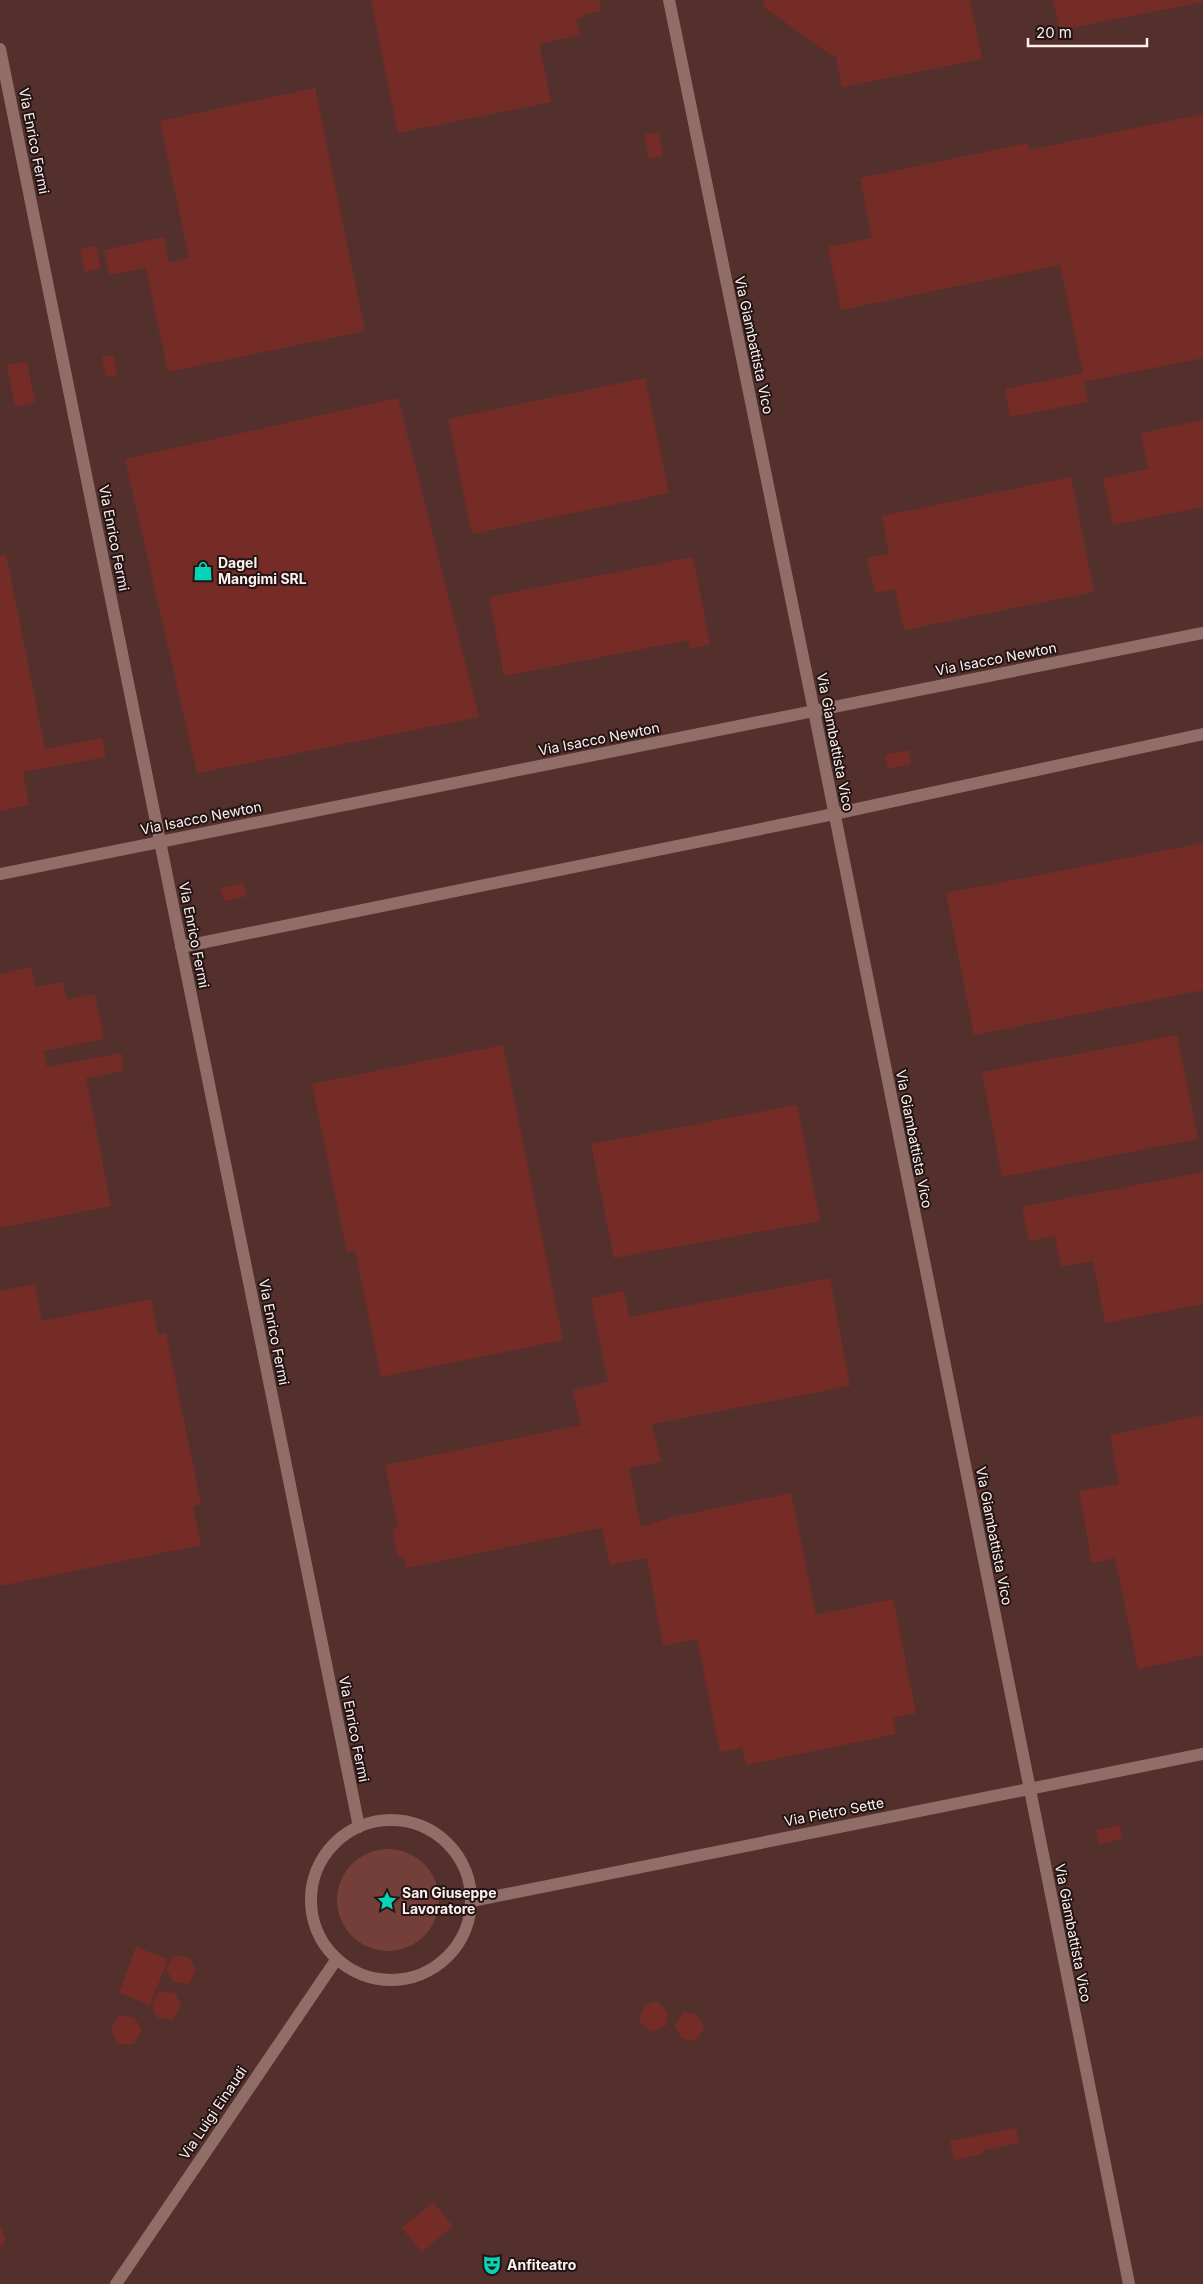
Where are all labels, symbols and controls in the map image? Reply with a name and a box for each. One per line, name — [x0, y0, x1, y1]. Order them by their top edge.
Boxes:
scale bar — [1028, 15, 1147, 47]
text: 20 m — [1036, 23, 1072, 42]
street label: Via Enrico Fermi — [16, 86, 53, 195]
street label: Via Giambattista Vico — [732, 274, 777, 416]
street label: Via Enrico Fermi — [96, 483, 133, 592]
place label: Dagel Mangimi SRL — [218, 554, 307, 587]
shop icon: Dagel Mangimi SRL — [192, 560, 214, 582]
street label: Via Isacco Newton — [934, 638, 1058, 679]
street label: Via Giambattista Vico — [814, 671, 857, 813]
street label: Via Isacco Newton — [537, 718, 661, 759]
street label: Via Isacco Newton — [139, 797, 263, 838]
street label: Via Enrico Fermi — [176, 880, 213, 989]
street label: Via Giambattista Vico — [893, 1068, 936, 1210]
street label: Via Enrico Fermi — [256, 1277, 293, 1386]
street label: Via Giambattista Vico — [973, 1465, 1016, 1607]
street label: Via Enrico Fermi — [336, 1674, 373, 1783]
street label: Via Pietro Sette — [783, 1794, 885, 1830]
street label: Via Giambattista Vico — [1052, 1862, 1095, 2004]
place label: San Giuseppe Lavoratore — [402, 1884, 497, 1917]
place icon: San Giuseppe Lavoratore — [376, 1890, 398, 1912]
street label: Via Luigi Einaudi — [175, 2063, 250, 2162]
theatre icon: Anfiteatro — [481, 2254, 503, 2276]
place label: Anfiteatro — [507, 2256, 577, 2273]

